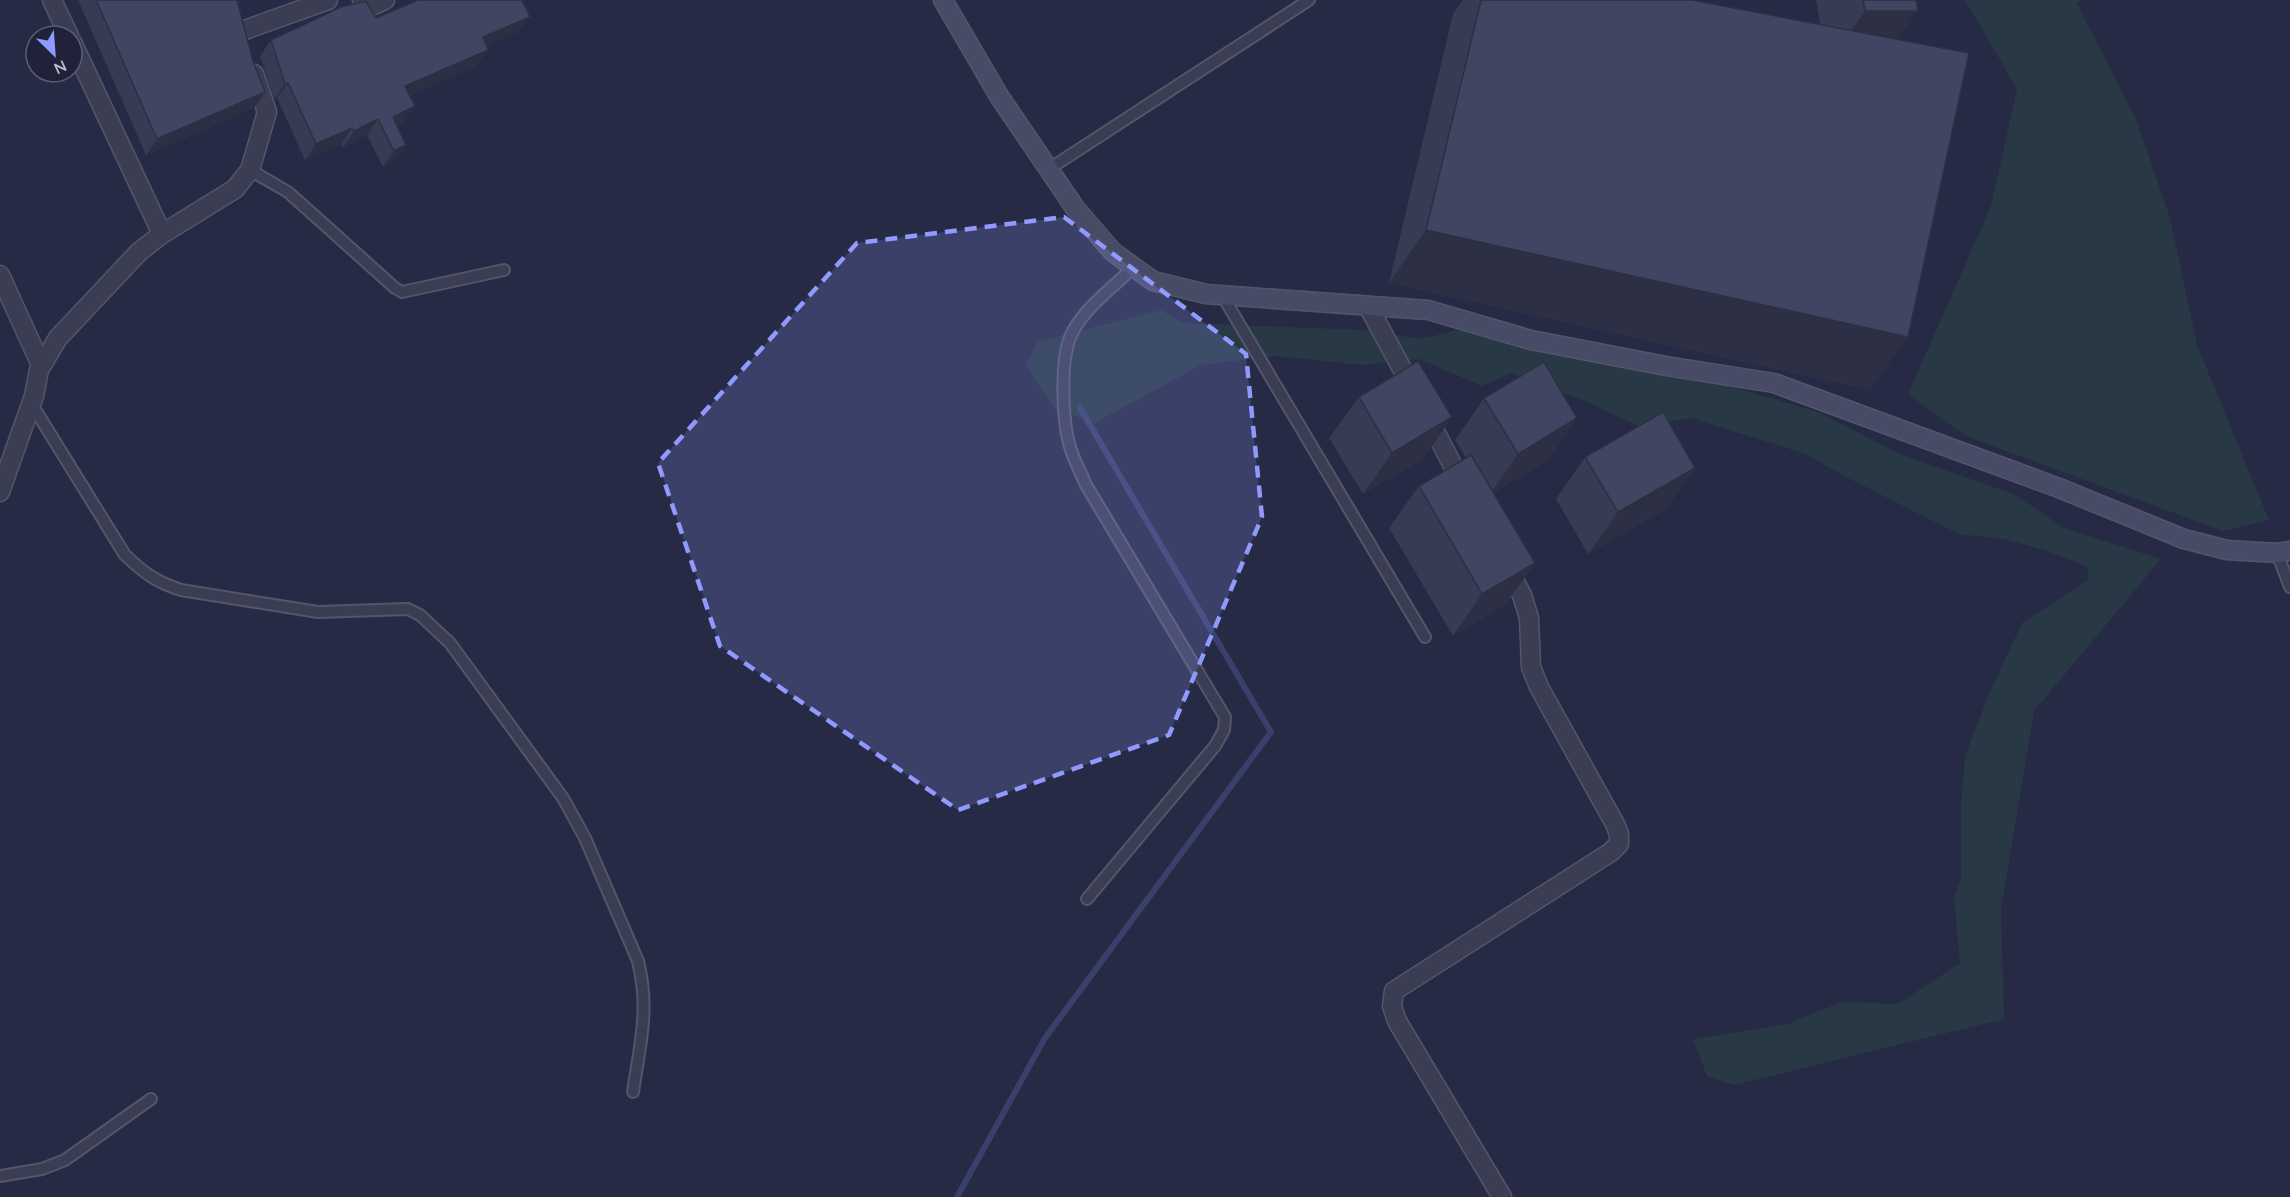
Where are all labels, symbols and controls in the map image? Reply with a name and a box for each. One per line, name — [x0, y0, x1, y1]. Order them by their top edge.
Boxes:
north arrow — [24, 24, 84, 84]
text: N — [51, 56, 70, 79]

